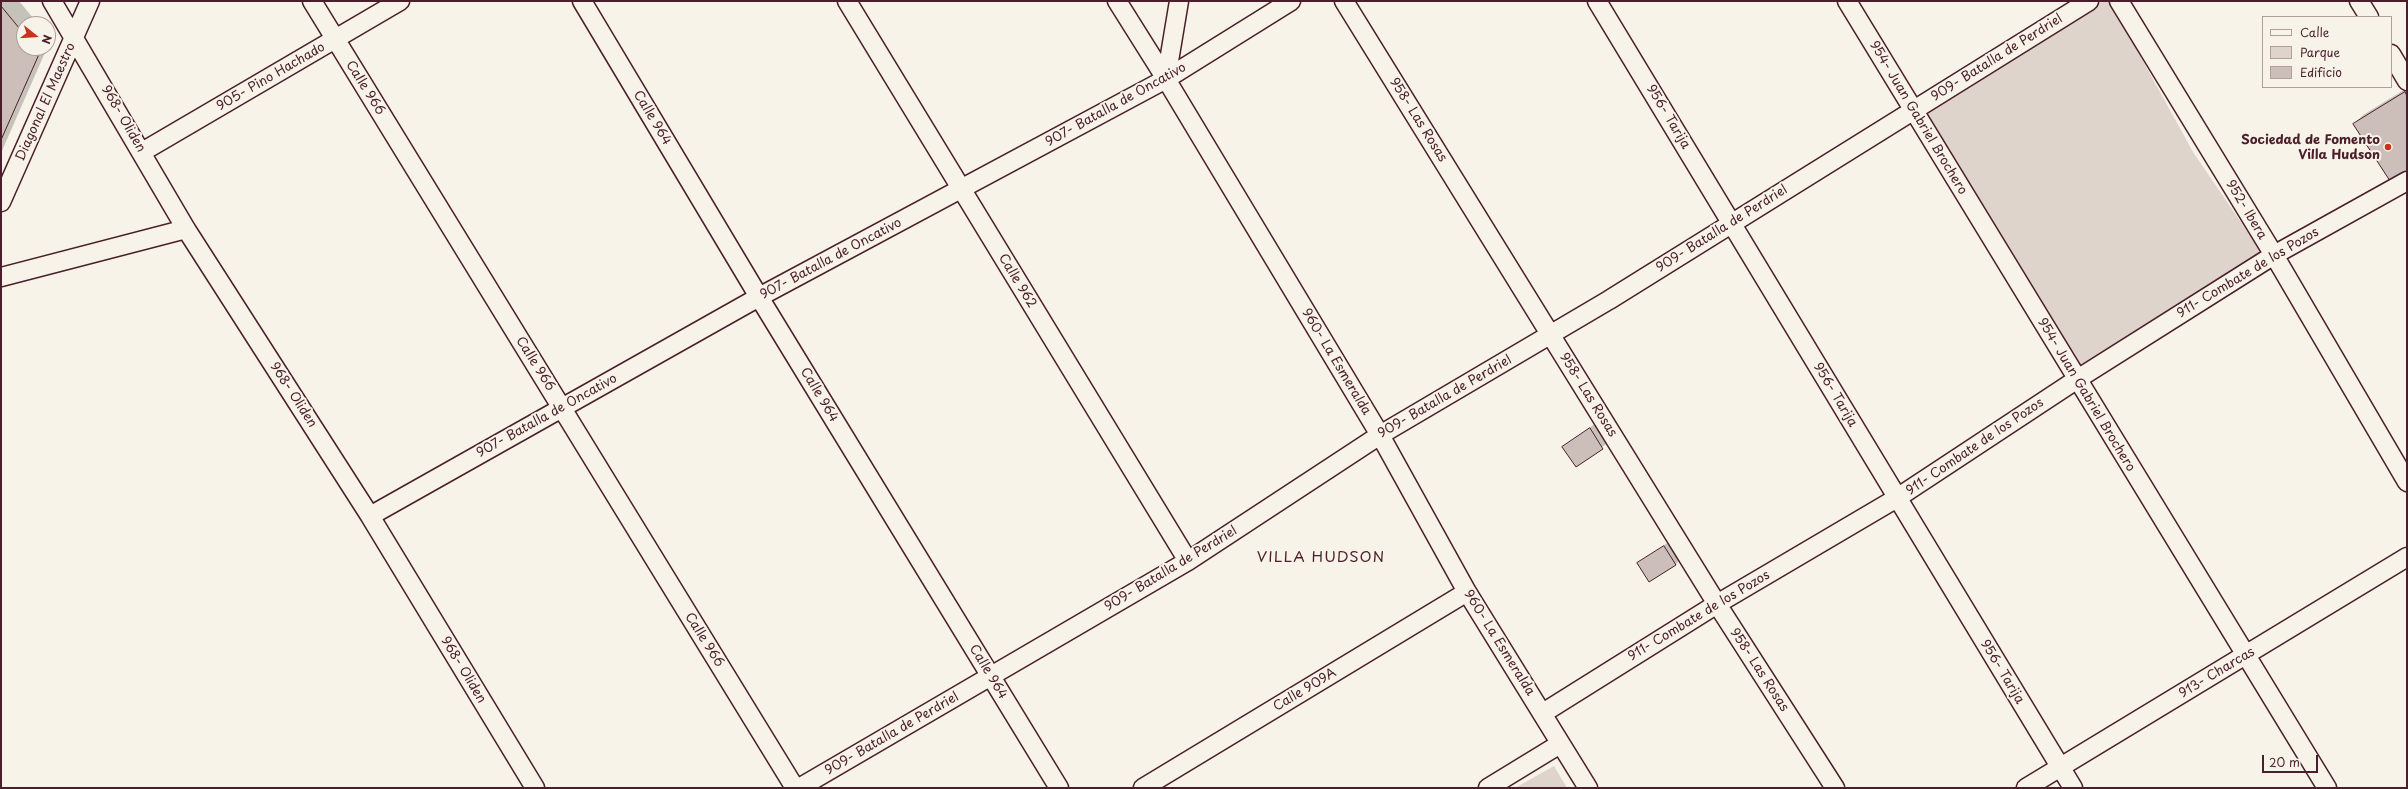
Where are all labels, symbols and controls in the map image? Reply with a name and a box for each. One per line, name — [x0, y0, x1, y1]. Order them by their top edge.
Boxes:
street label: 909- Batalla de Perdriel — [1929, 11, 2065, 105]
north arrow — [16, 16, 56, 56]
legend — [2262, 16, 2392, 88]
text: Calle — [2300, 23, 2329, 41]
text: N — [38, 33, 56, 46]
street label: 954- Juan Gabriel Brochero — [1866, 38, 1970, 198]
street label: Diagonal El Maestro — [13, 40, 79, 164]
street label: 905- Pino Hachado — [214, 40, 328, 114]
text: Parque — [2300, 43, 2340, 61]
street label: Calle 966 — [342, 58, 388, 118]
street label: 907- Batalla de Oncativo — [1043, 60, 1189, 150]
text: Edificio — [2300, 63, 2342, 81]
street label: 958- Las Rosas — [1386, 75, 1450, 165]
street label: 956- Tarija — [1643, 82, 1693, 152]
street label: 968- Oliden — [98, 83, 148, 155]
street label: Calle 964 — [630, 88, 674, 148]
place label: Sociedad de Fomento Villa Hudson — [2241, 132, 2380, 163]
marker: Sociedad de Fomento Villa Hudson — [2383, 142, 2393, 152]
street label: 952- Ibera — [2222, 177, 2270, 243]
street label: 909- Batalla de Perdriel — [1654, 182, 1790, 276]
street label: 907- Batalla de Oncativo — [758, 215, 904, 303]
street label: 911- Combate de los Pozos — [2174, 224, 2322, 322]
street label: Calle 962 — [995, 251, 1039, 311]
street label: 960- La Esmeralda — [1298, 306, 1374, 418]
street label: 954- Juan Gabriel Brochero — [2034, 315, 2138, 475]
street label: Calle 966 — [512, 334, 558, 394]
street label: 958- Las Rosas — [1556, 350, 1620, 440]
street label: 909- Batalla de Perdriel — [1375, 352, 1515, 442]
street label: 968- Oliden — [266, 359, 320, 431]
street label: 956- Tarija — [1810, 360, 1860, 430]
street label: Calle 964 — [797, 365, 841, 425]
street label: 907- Batalla de Oncativo — [474, 371, 620, 461]
street label: 911- Combate de los Pozos — [1903, 395, 2047, 499]
street label: 909- Batalla de Perdriel — [1102, 523, 1240, 615]
district label: VILLA HUDSON — [1257, 549, 1385, 567]
street label: 911- Combate de los Pozos — [1625, 567, 1773, 665]
street label: 960- La Esmeralda — [1460, 587, 1538, 699]
street label: Calle 966 — [681, 610, 727, 670]
street label: 958- Las Rosas — [1726, 625, 1792, 715]
street label: 968- Oliden — [437, 634, 489, 706]
street label: 956- Tarija — [1977, 637, 2027, 707]
street label: Calle 964 — [966, 642, 1010, 702]
street label: 913- Charcas — [2176, 644, 2258, 702]
street label: Calle 909A — [1271, 665, 1339, 715]
street label: 909- Batalla de Perdriel — [822, 689, 962, 779]
scale bar — [2264, 747, 2320, 773]
text: 20 m — [2269, 753, 2300, 771]

